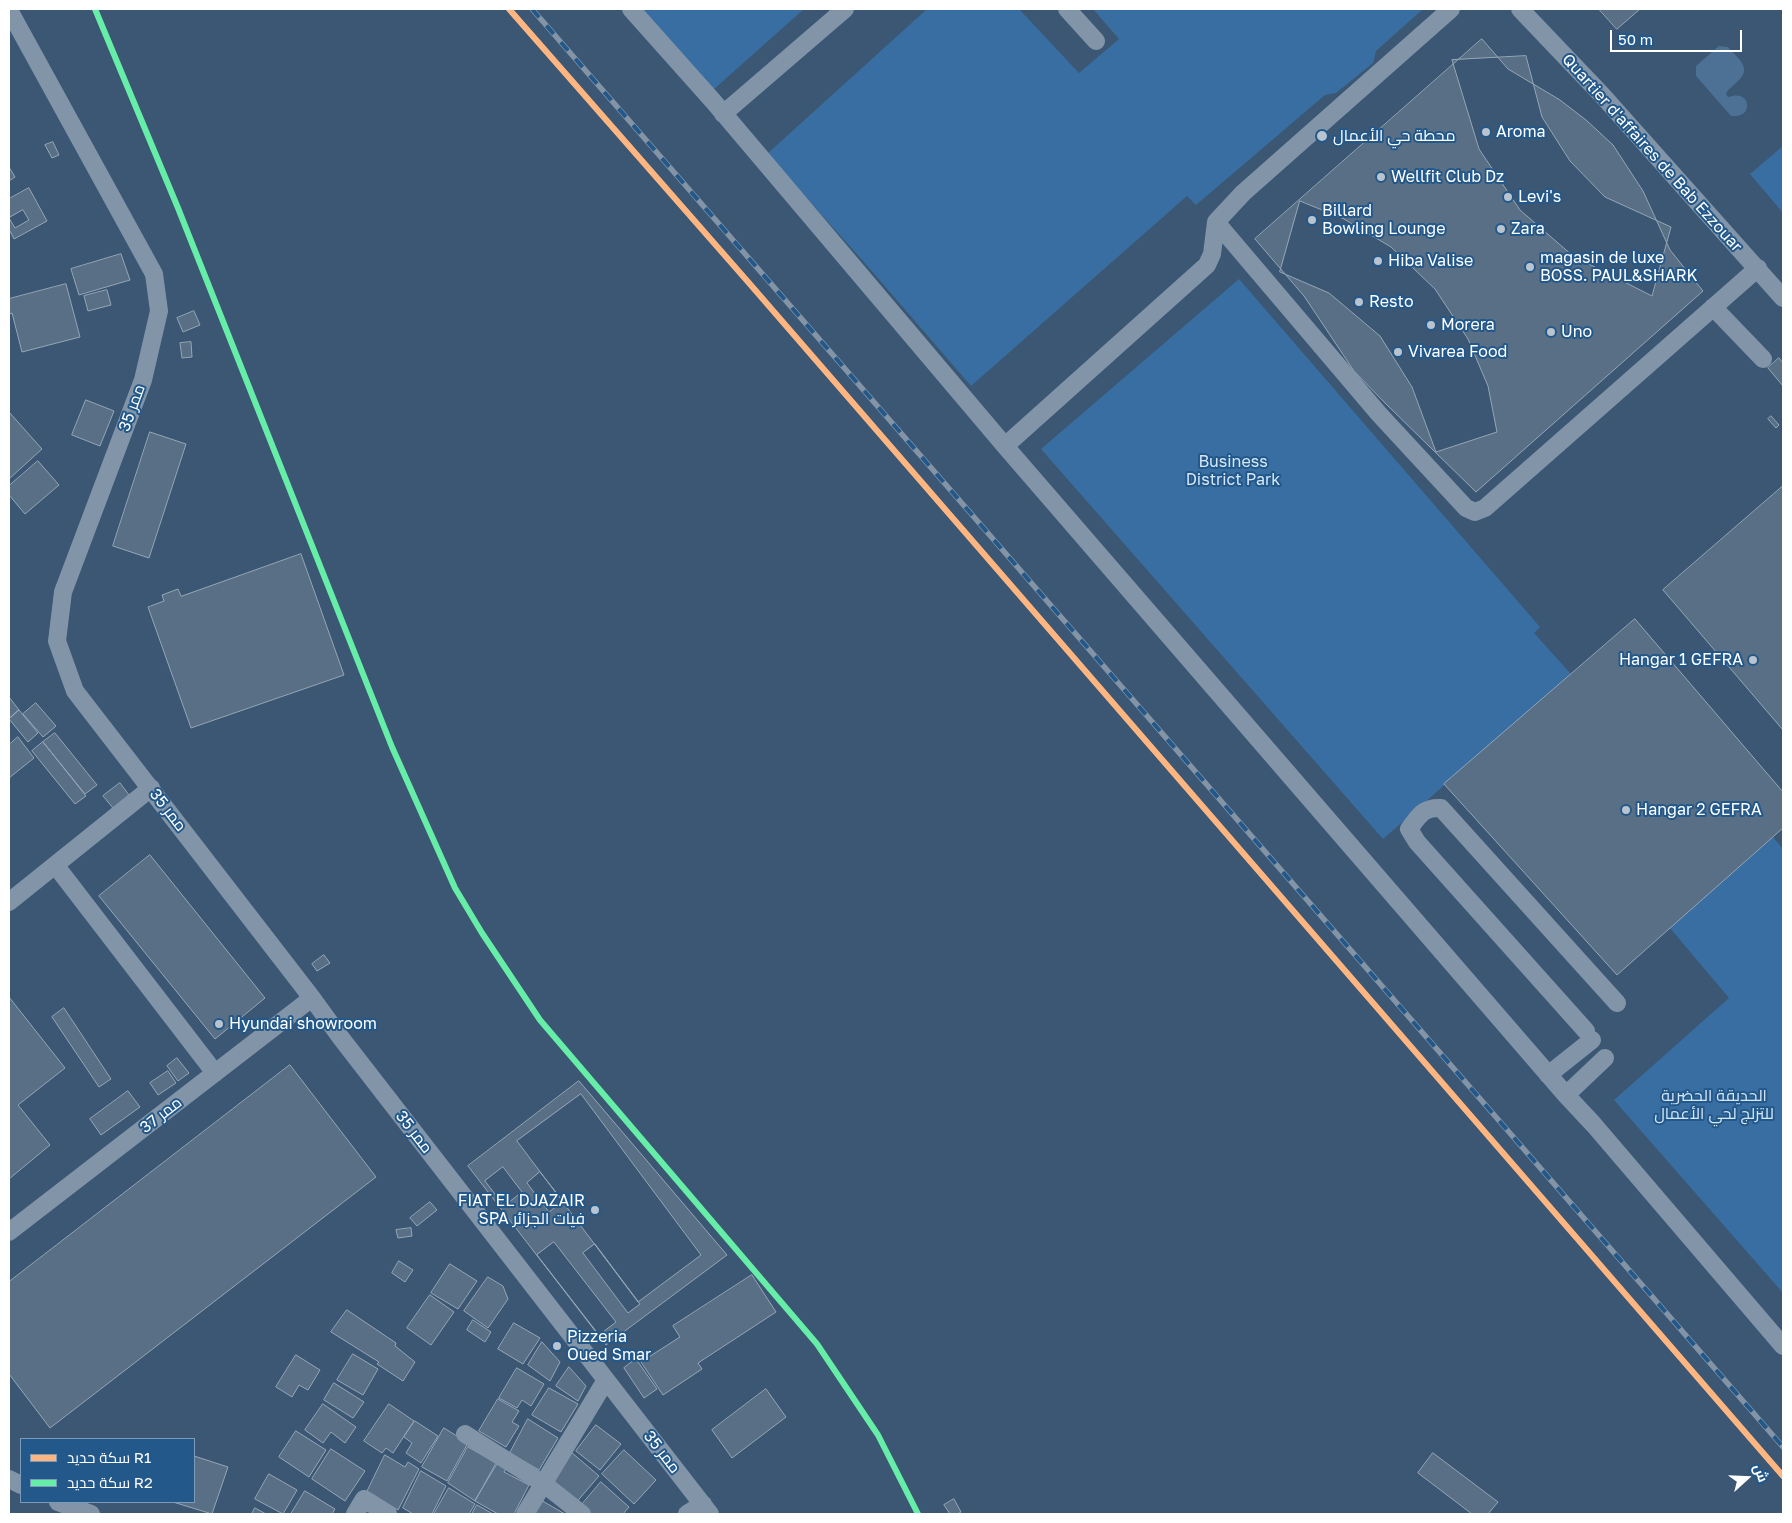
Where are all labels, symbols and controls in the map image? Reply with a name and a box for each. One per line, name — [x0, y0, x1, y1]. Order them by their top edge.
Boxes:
scale bar — [1612, 20, 1744, 52]
text: 50 m — [1618, 30, 1653, 48]
street label: Quartier d'affaires de Bab Ezzouar — [1558, 50, 1746, 256]
place label: Aroma — [1496, 122, 1546, 142]
place label: محطة حي الأعمال — [1333, 126, 1455, 146]
marker: Aroma — [1480, 126, 1492, 138]
marker: محطة حي الأعمال — [1315, 129, 1329, 143]
place label: Wellfit Club Dz — [1391, 167, 1504, 187]
marker: Wellfit Club Dz — [1375, 171, 1387, 183]
place label: Levi's — [1518, 187, 1561, 207]
marker: Levi's — [1502, 191, 1514, 203]
place label: Billard Bowling Lounge — [1322, 201, 1445, 239]
marker: Billard Bowling Lounge — [1306, 214, 1318, 226]
place label: Zara — [1511, 219, 1545, 239]
marker: Zara — [1495, 223, 1507, 235]
place label: magasin de luxe BOSS. PAUL&SHARK — [1540, 248, 1698, 286]
place label: Hiba Valise — [1388, 251, 1473, 271]
marker: Hiba Valise — [1372, 255, 1384, 267]
marker: magasin de luxe BOSS. PAUL&SHARK — [1524, 261, 1536, 273]
place label: Resto — [1369, 292, 1413, 312]
marker: Resto — [1353, 296, 1365, 308]
place label: Morera — [1441, 315, 1495, 335]
marker: Morera — [1425, 319, 1437, 331]
place label: Uno — [1561, 322, 1592, 342]
marker: Uno — [1545, 326, 1557, 338]
place label: Vivarea Food — [1408, 342, 1507, 362]
marker: Vivarea Food — [1392, 346, 1404, 358]
street label: ممر 35 — [115, 382, 149, 434]
park label: Business District Park — [1186, 452, 1280, 490]
place label: Hangar 1 GEFRA — [1619, 650, 1743, 670]
marker: Hangar 1 GEFRA — [1747, 654, 1759, 666]
street label: ممر 35 — [146, 785, 190, 835]
place label: Hangar 2 GEFRA — [1636, 800, 1762, 820]
marker: Hangar 2 GEFRA — [1620, 804, 1632, 816]
place label: Hyundai showroom — [229, 1014, 377, 1034]
marker: Hyundai showroom — [213, 1018, 225, 1030]
park label: الحديقة الحضرية للتزلج لحي الأعمال — [1654, 1086, 1774, 1124]
street label: ممر 37 — [136, 1093, 186, 1137]
street label: ممر 35 — [392, 1107, 436, 1157]
place label: FIAT EL DJAZAIR SPA فيات الجزائر — [458, 1191, 585, 1229]
marker: FIAT EL DJAZAIR SPA فيات الجزائر — [589, 1204, 601, 1216]
place label: Pizzeria Oued Smar — [567, 1327, 651, 1365]
marker: Pizzeria Oued Smar — [551, 1340, 563, 1352]
street label: ممر 35 — [640, 1427, 684, 1477]
legend — [20, 1438, 195, 1503]
text: سكة حديد R1 — [67, 1448, 151, 1466]
north arrow — [1722, 1453, 1772, 1503]
text: ش — [1751, 1461, 1773, 1484]
text: سكة حديد R2 — [67, 1473, 153, 1491]

